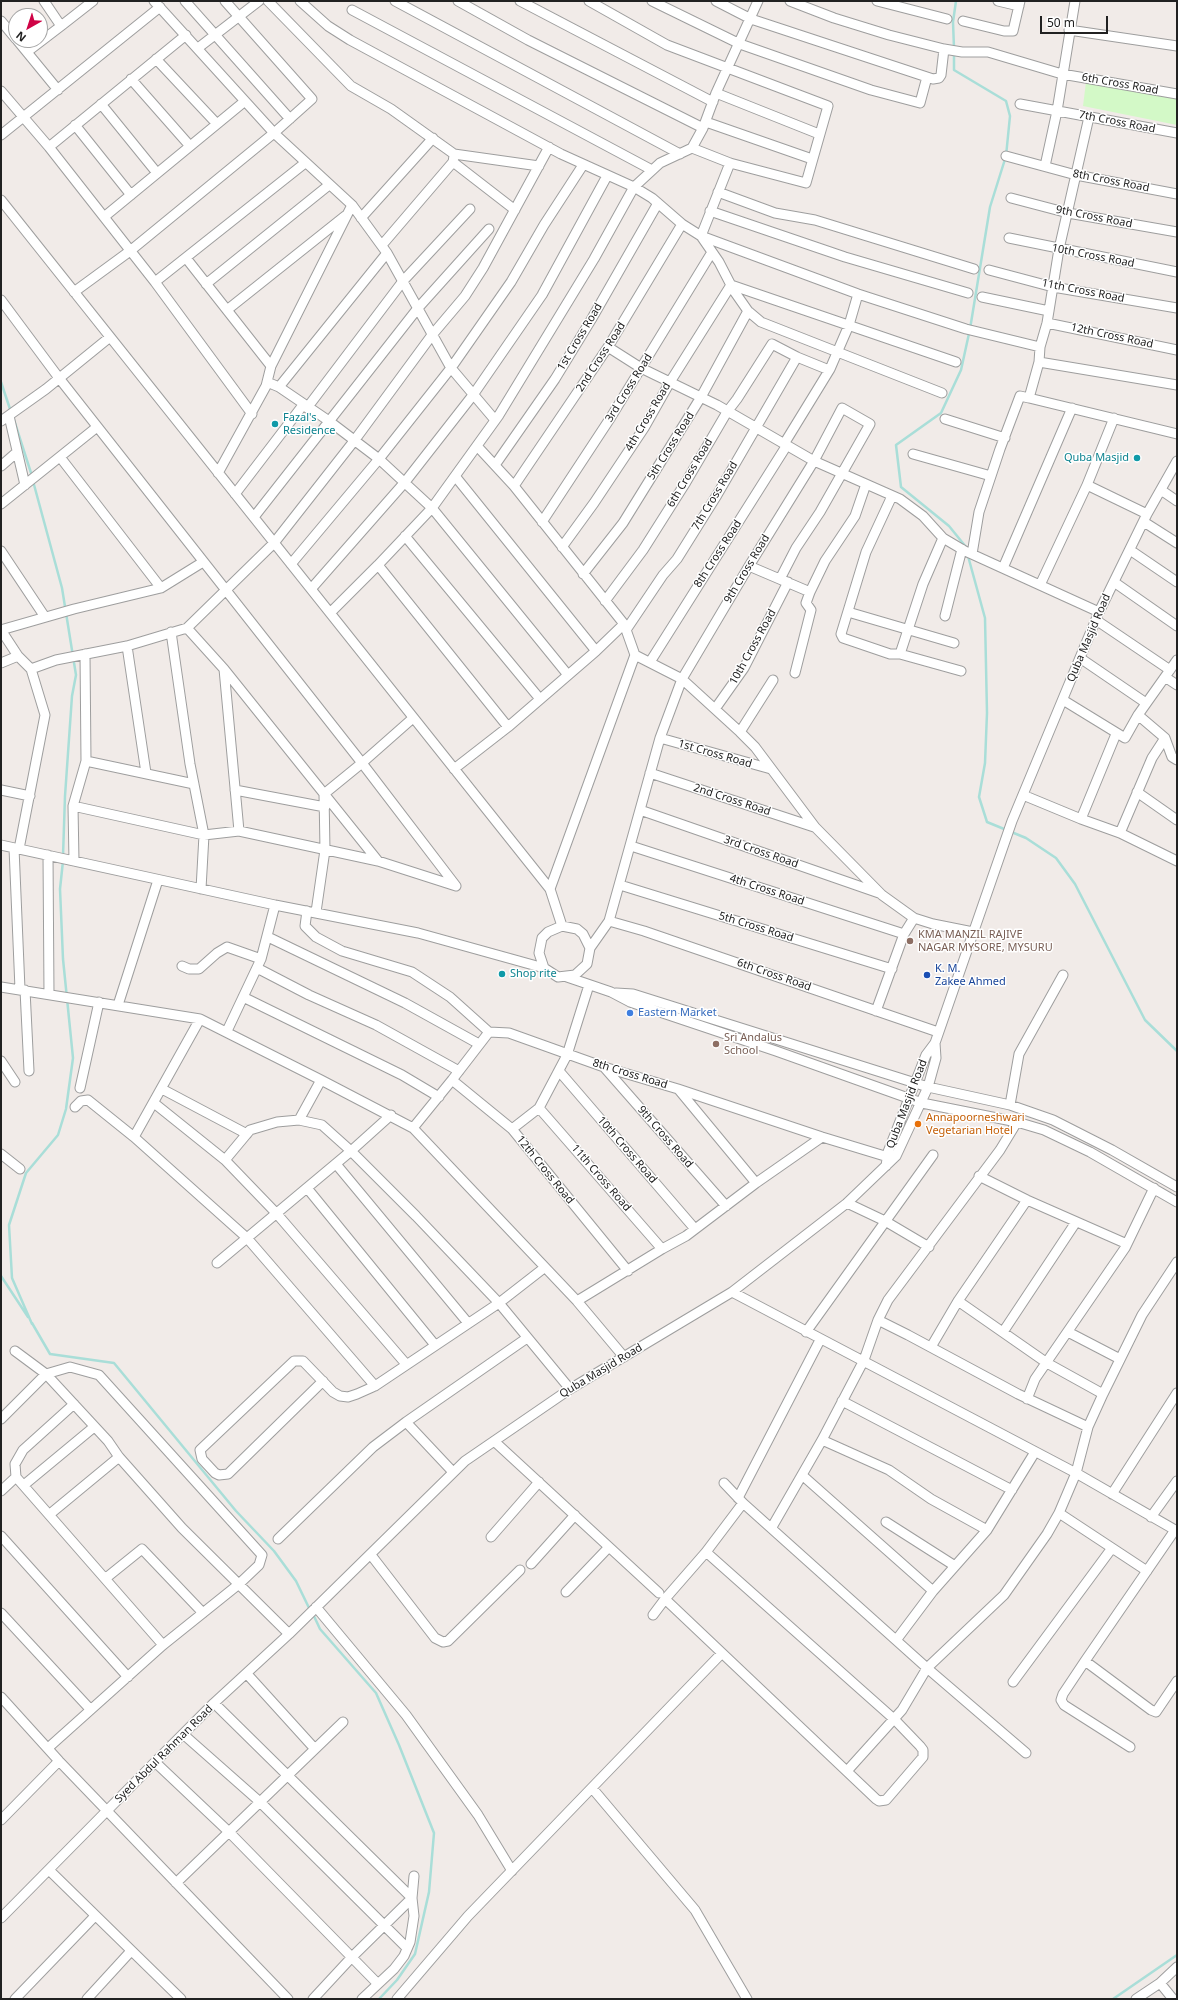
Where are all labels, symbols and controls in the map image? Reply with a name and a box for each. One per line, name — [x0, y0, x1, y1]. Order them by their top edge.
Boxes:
north arrow — [8, 8, 48, 48]
scale bar — [1042, 8, 1110, 34]
text: 50 m — [1047, 14, 1075, 31]
text: N — [13, 28, 29, 46]
street label: 6th Cross Road — [1081, 71, 1159, 97]
street label: 7th Cross Road — [1078, 108, 1156, 136]
street label: 8th Cross Road — [1072, 167, 1150, 195]
street label: 9th Cross Road — [1055, 203, 1133, 231]
street label: 10th Cross Road — [1051, 242, 1135, 270]
street label: 11th Cross Road — [1041, 277, 1125, 305]
street label: 1st Cross Road — [555, 301, 605, 373]
street label: 2nd Cross Road — [574, 320, 628, 394]
street label: 12th Cross Road — [1070, 321, 1154, 351]
street label: 3rd Cross Road — [603, 351, 655, 425]
street label: 4th Cross Road — [622, 380, 674, 454]
street label: 5th Cross Road — [645, 410, 697, 482]
place label: Fazal's Residence — [283, 411, 335, 437]
marker: Fazal's Residence — [270, 419, 280, 429]
street label: 6th Cross Road — [664, 436, 716, 510]
place label: Quba Masjid — [1064, 451, 1129, 465]
marker: Quba Masjid — [1132, 453, 1142, 463]
street label: 7th Cross Road — [689, 459, 741, 533]
street label: 8th Cross Road — [691, 518, 745, 590]
street label: 9th Cross Road — [721, 532, 773, 606]
street label: Quba Masjid Road — [1064, 592, 1114, 684]
street label: 10th Cross Road — [727, 607, 779, 687]
street label: 1st Cross Road — [677, 737, 753, 771]
street label: 2nd Cross Road — [692, 781, 772, 819]
street label: 3rd Cross Road — [722, 833, 800, 871]
street label: 4th Cross Road — [728, 872, 806, 908]
street label: 5th Cross Road — [717, 909, 795, 945]
place label: KMA MANZIL RAJIVE NAGAR MYSORE, MYSURU — [918, 928, 1053, 954]
marker: KMA MANZIL RAJIVE NAGAR MYSORE, MYSURU — [905, 936, 915, 946]
street label: 6th Cross Road — [735, 956, 813, 994]
place label: K. M. Zakee Ahmed — [935, 962, 1006, 988]
place label: Shop rite — [510, 967, 557, 981]
marker: Shop rite — [497, 969, 507, 979]
marker: K. M. Zakee Ahmed — [922, 970, 932, 980]
place label: Eastern Market — [638, 1006, 717, 1020]
marker: Eastern Market — [625, 1008, 635, 1018]
place label: Sri Andalus School — [724, 1031, 782, 1057]
marker: Sri Andalus School — [711, 1039, 721, 1049]
street label: 8th Cross Road — [591, 1056, 669, 1092]
street label: Quba Masjid Road — [884, 1058, 930, 1150]
street label: 9th Cross Road — [635, 1103, 695, 1171]
place label: Annapoorneshwari Vegetarian Hotel — [926, 1111, 1025, 1137]
street label: 10th Cross Road — [594, 1114, 660, 1186]
marker: Annapoorneshwari Vegetarian Hotel — [913, 1119, 923, 1129]
street label: 12th Cross Road — [513, 1133, 577, 1207]
street label: 11th Cross Road — [568, 1142, 634, 1214]
street label: Quba Masjid Road — [557, 1341, 645, 1401]
street label: Syed Abdul Rahman Road — [112, 1702, 216, 1806]

